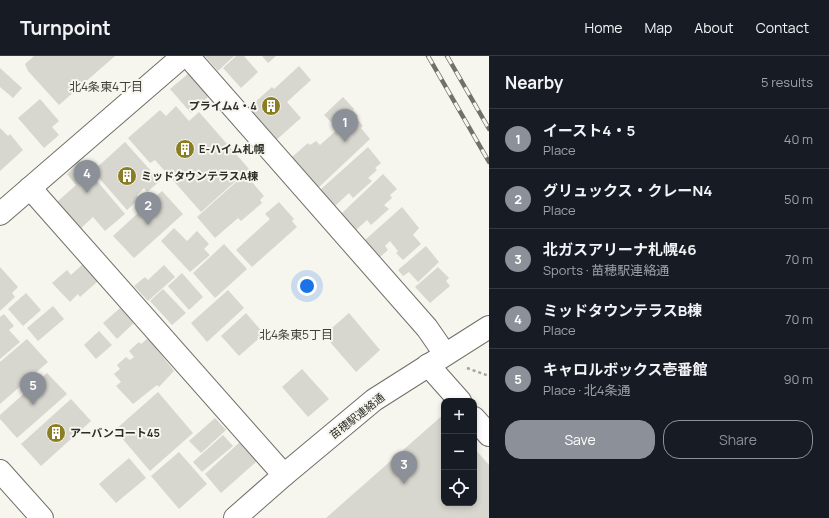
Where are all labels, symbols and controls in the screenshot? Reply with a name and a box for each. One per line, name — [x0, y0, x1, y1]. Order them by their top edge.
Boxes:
text: Turnpoint — [20, 15, 111, 41]
text: Home — [585, 18, 622, 37]
text: Map — [644, 18, 672, 37]
text: About — [694, 18, 734, 37]
text: Contact — [756, 18, 809, 37]
text: Nearby — [505, 71, 563, 94]
text: 5 results — [761, 73, 813, 91]
district label: 北4条東4丁目 — [69, 78, 143, 95]
building icon: プライム4・4 — [260, 95, 282, 117]
place label: プライム4・4 — [189, 98, 257, 113]
pin: 1 — [332, 109, 358, 142]
text: イースト4・5 — [543, 120, 635, 141]
text: 1 — [515, 130, 521, 148]
text: 40 m — [784, 130, 813, 148]
building icon: E-ハイム札幌 — [174, 138, 196, 160]
place label: E-ハイム札幌 — [199, 141, 265, 156]
text: Place — [543, 141, 576, 159]
pin: 4 — [74, 160, 100, 193]
building icon: ミッドタウンテラスA棟 — [116, 165, 138, 187]
place label: ミッドタウンテラスA棟 — [141, 168, 258, 183]
text: グリュックス・クレーN4 — [543, 180, 712, 201]
text: 2 — [514, 190, 522, 208]
text: 50 m — [784, 190, 813, 208]
pin: 2 — [135, 192, 161, 225]
text: Place — [543, 201, 576, 219]
text: 北ガスアリーナ札幌46 — [543, 239, 696, 260]
text: 3 — [514, 250, 522, 268]
text: 70 m — [785, 250, 813, 268]
text: Sports · 苗穂駅連絡通 — [543, 261, 669, 279]
your location — [297, 276, 317, 296]
text: ミッドタウンテラスB棟 — [543, 300, 702, 321]
text: 4 — [514, 310, 522, 328]
text: 70 m — [785, 310, 813, 328]
text: Place — [543, 321, 576, 339]
district label: 北4条東5丁目 — [259, 326, 333, 343]
text: キャロルボックス壱番館 — [543, 359, 708, 380]
text: 5 — [514, 370, 522, 388]
text: 90 m — [783, 370, 813, 388]
pin: 5 — [20, 372, 46, 405]
text: Place · 北4条通 — [543, 381, 631, 399]
street label: 苗穂駅連絡通 — [326, 389, 387, 442]
map controls — [441, 398, 477, 506]
button: + — [441, 398, 477, 434]
button: Save — [505, 420, 655, 459]
button: Share — [663, 420, 813, 459]
building icon: アーバンコート45 — [45, 422, 67, 444]
place label: アーバンコート45 — [70, 425, 160, 440]
button: − — [441, 434, 477, 470]
pin: 3 — [391, 451, 417, 484]
button: locate — [441, 470, 477, 506]

